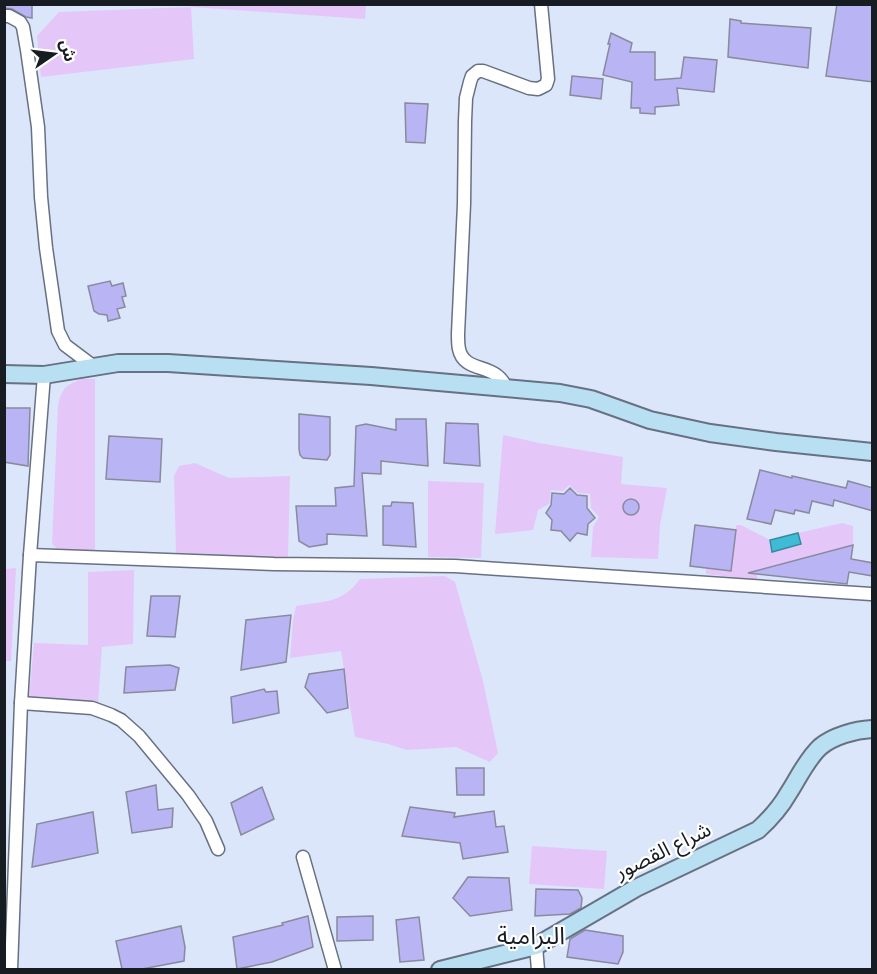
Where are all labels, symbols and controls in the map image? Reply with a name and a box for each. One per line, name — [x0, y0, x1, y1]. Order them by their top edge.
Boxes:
north arrow — [24, 24, 84, 84]
text: ش — [55, 38, 80, 64]
street label: شراع القصور — [610, 817, 716, 887]
district label: البرامية — [497, 922, 565, 951]

